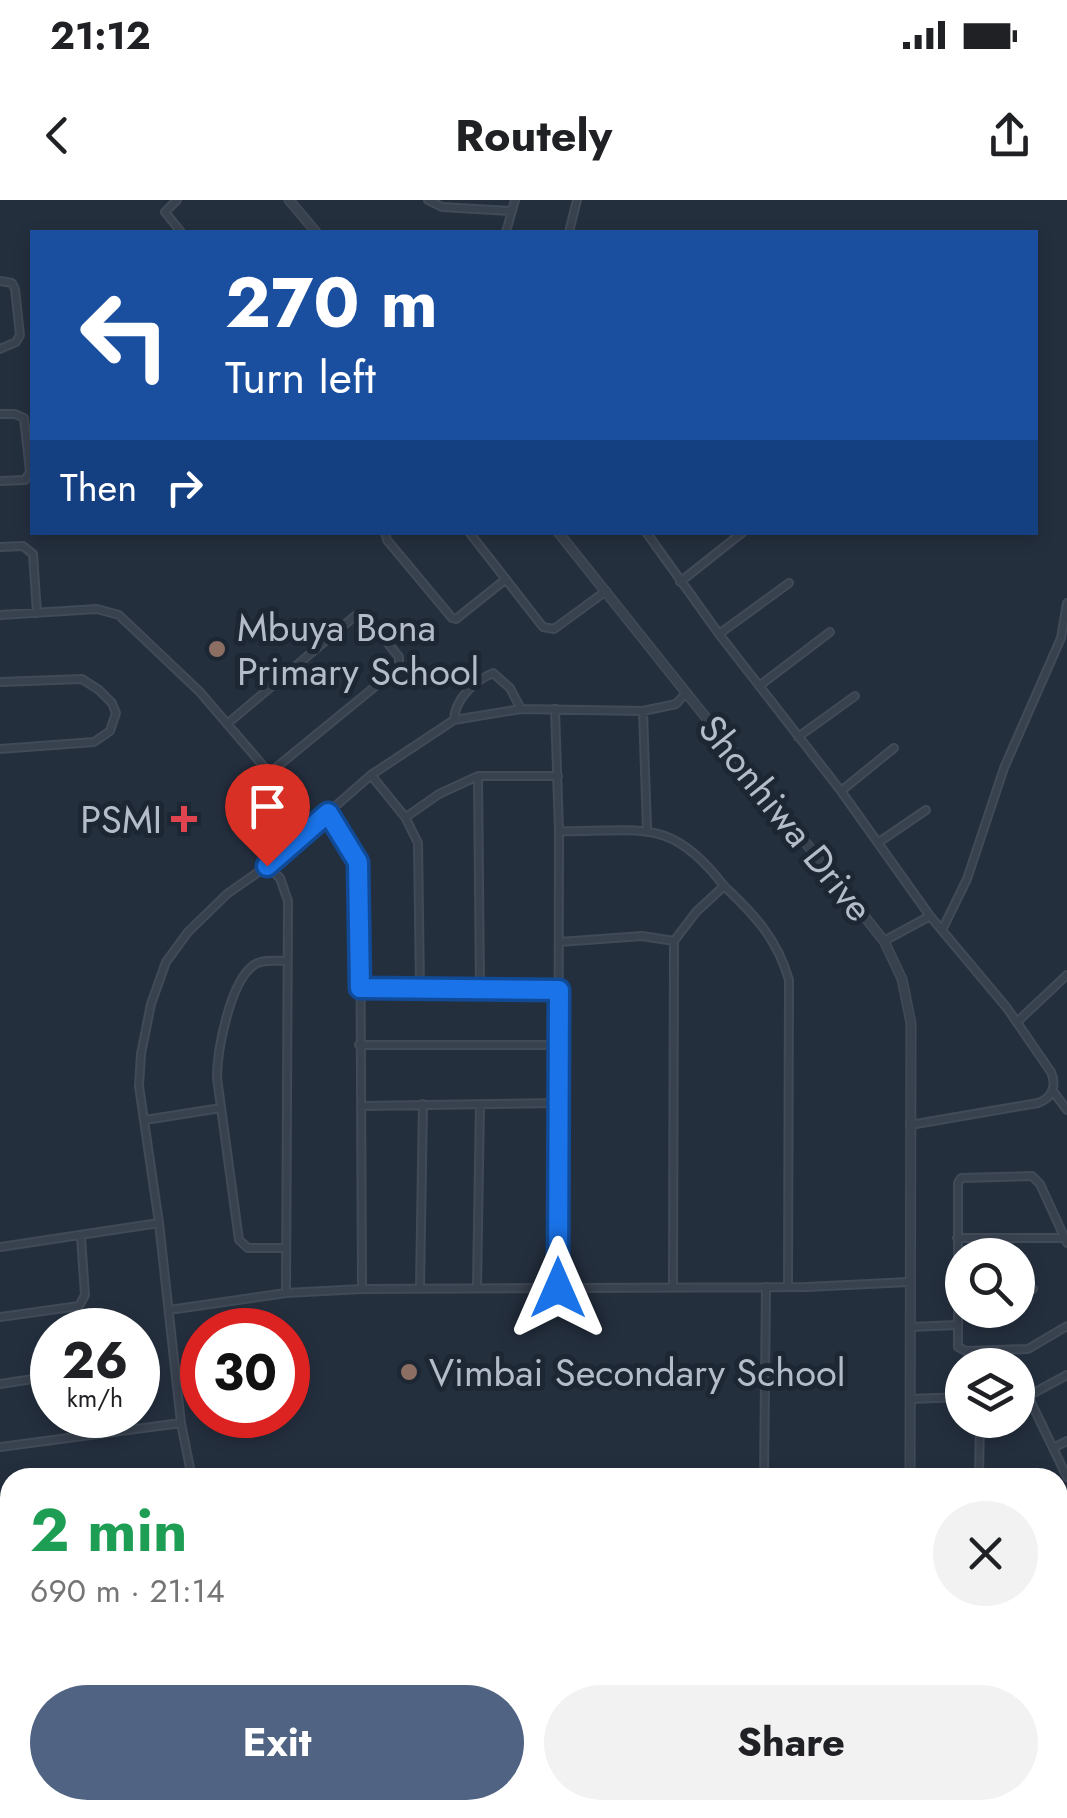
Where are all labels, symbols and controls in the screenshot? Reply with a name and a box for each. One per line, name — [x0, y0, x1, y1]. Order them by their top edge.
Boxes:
text: 21:12 — [50, 8, 151, 63]
text: Routely — [455, 103, 612, 168]
icon: back — [30, 108, 85, 163]
icon: share — [982, 108, 1037, 163]
text: 270 m — [225, 252, 438, 353]
icon: left — [60, 270, 190, 400]
text: Turn left — [225, 345, 376, 410]
text: Then — [60, 460, 137, 515]
icon: right — [157, 460, 212, 515]
place label: Mbuya Bona Primary School — [237, 600, 479, 699]
marker: Mbuya Bona Primary School — [206, 638, 228, 660]
street label: Shonhiwa Drive — [686, 703, 886, 933]
pin — [225, 764, 310, 867]
icon: arrive — [240, 779, 295, 834]
place label: PSMI — [80, 792, 162, 847]
marker: PSMI — [171, 806, 197, 832]
position arrow — [506, 1236, 610, 1340]
map controls — [945, 1238, 1035, 1438]
button: search — [945, 1238, 1035, 1328]
speed limit sign: 30 — [180, 1308, 310, 1438]
text: 26 — [62, 1324, 128, 1397]
place label: Vimbai Secondary School — [429, 1345, 845, 1400]
button: layers — [945, 1348, 1035, 1438]
marker: Vimbai Secondary School — [398, 1361, 420, 1383]
text: km/h — [67, 1380, 123, 1416]
text: 2 min — [30, 1487, 188, 1574]
button: close — [933, 1501, 1038, 1606]
text: 690 m · 21:14 — [30, 1568, 225, 1614]
button: Exit — [30, 1685, 524, 1800]
button: Share — [544, 1685, 1038, 1800]

